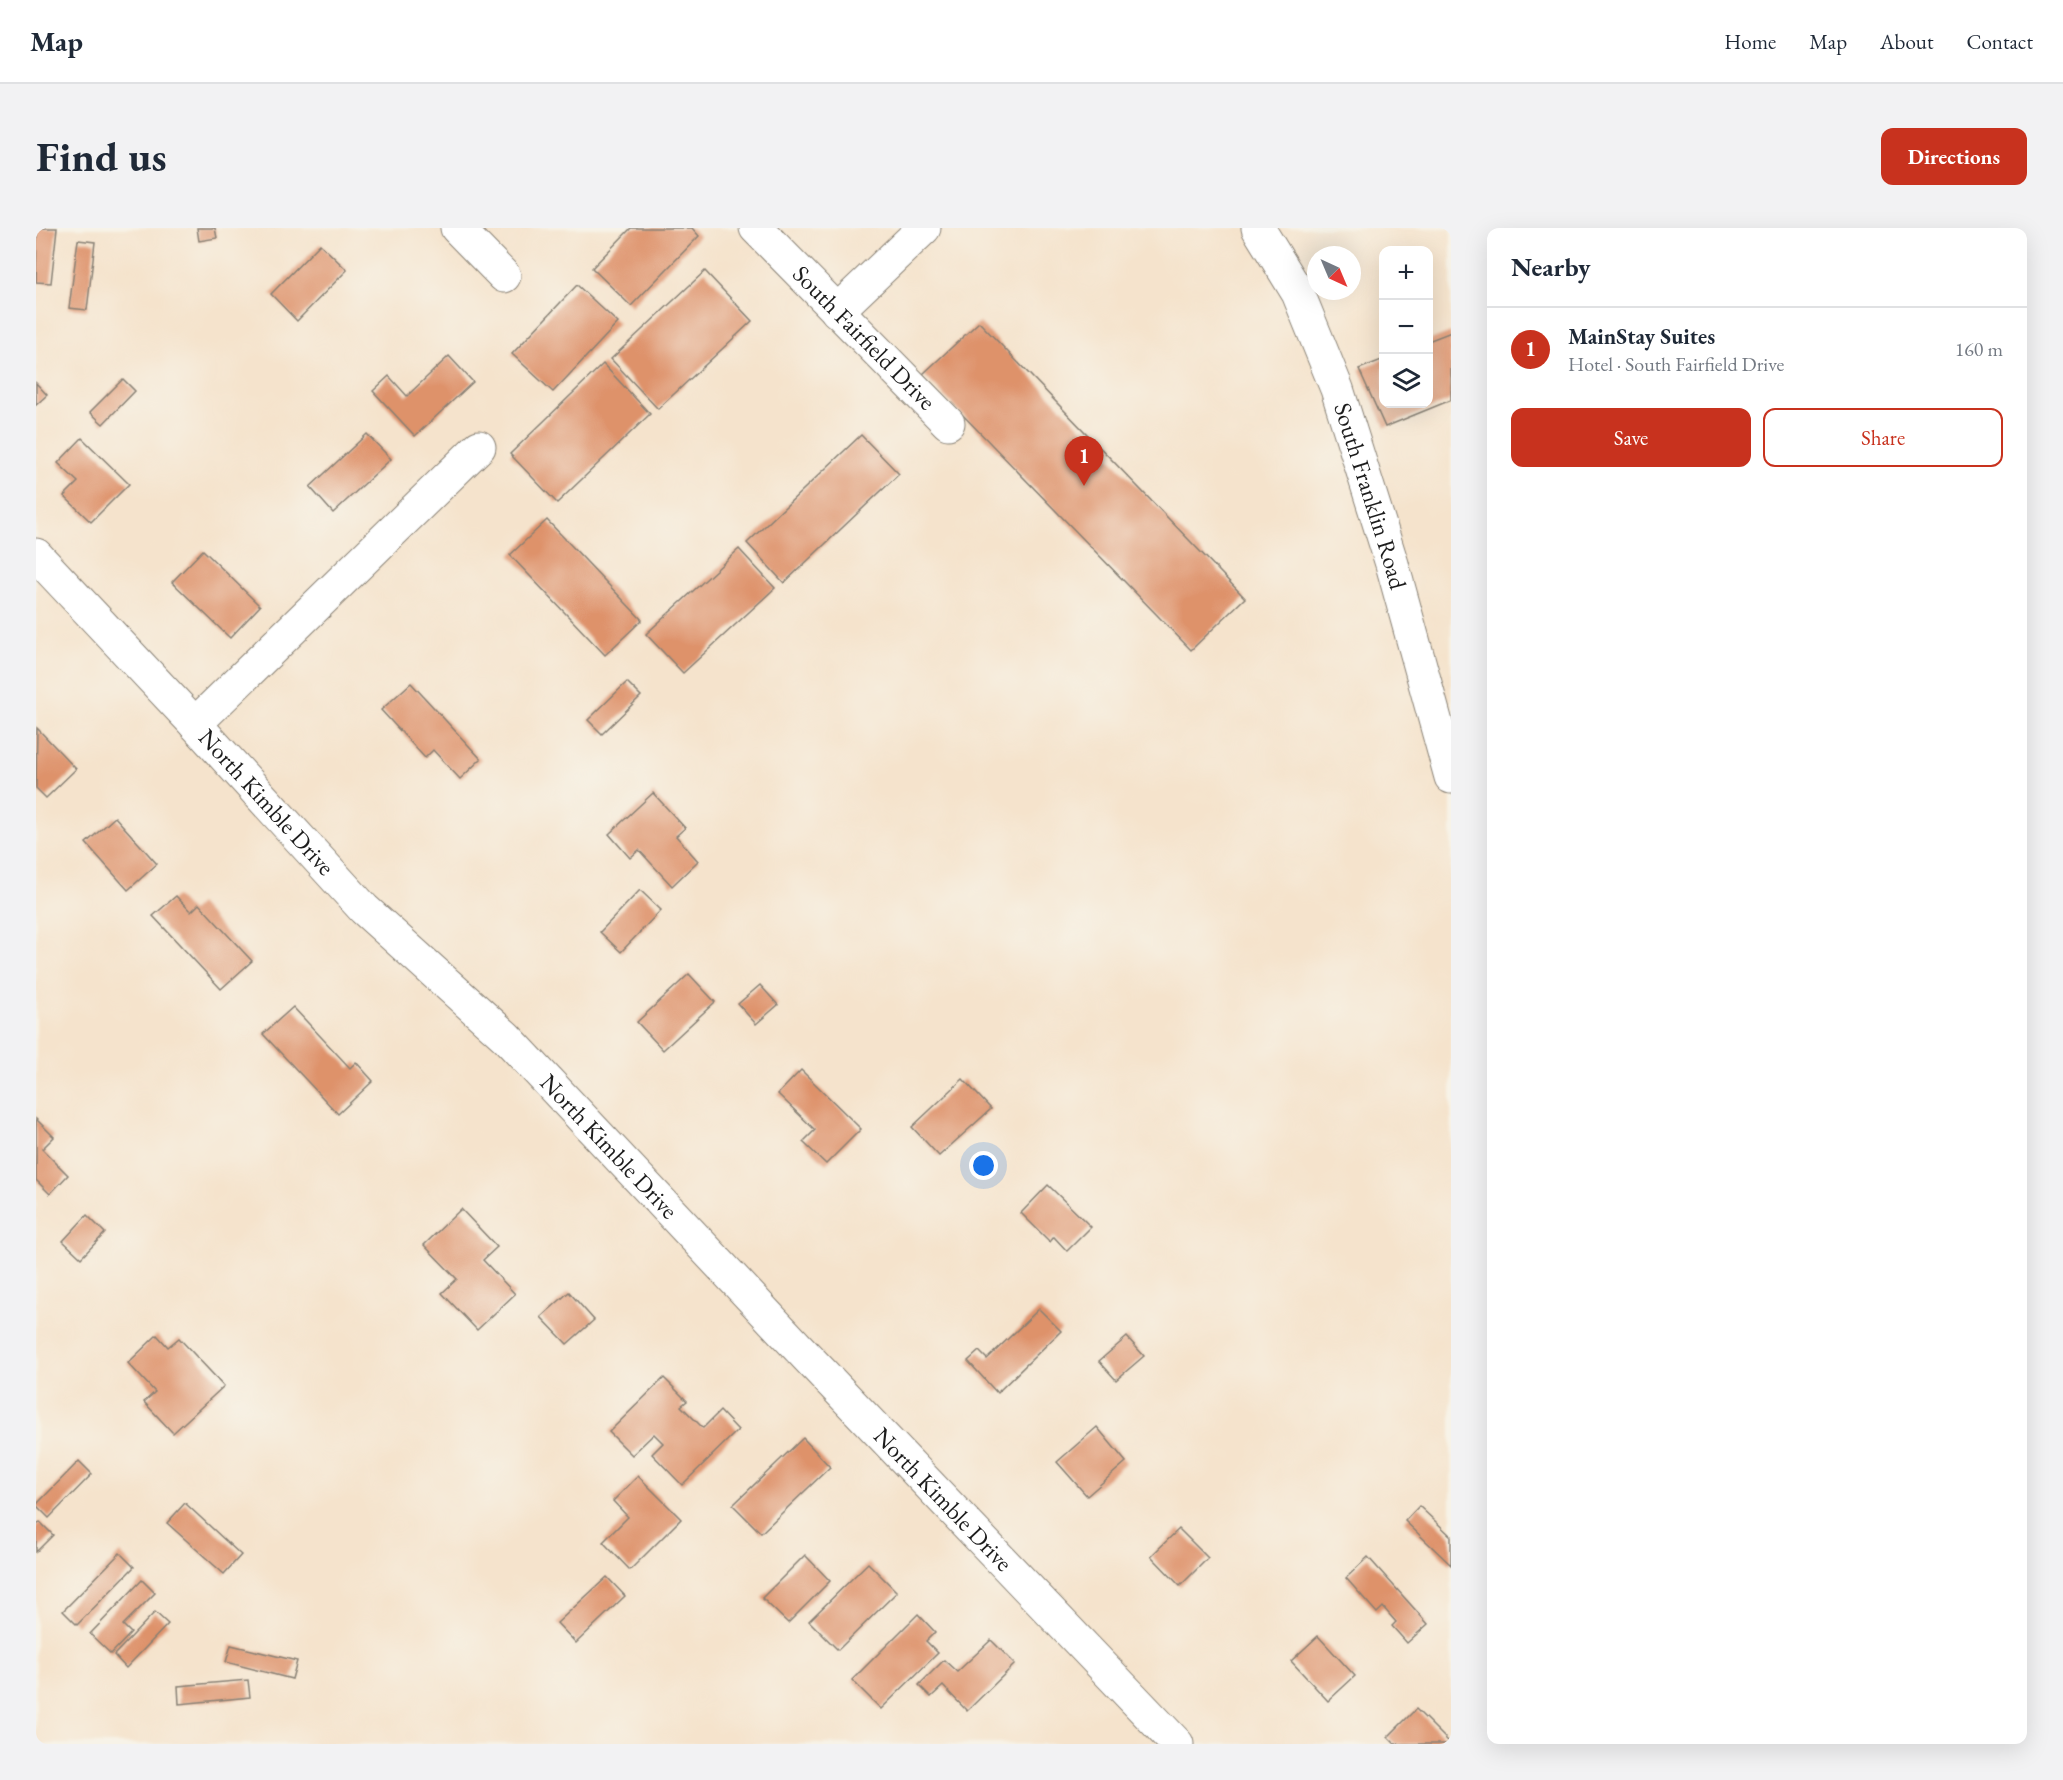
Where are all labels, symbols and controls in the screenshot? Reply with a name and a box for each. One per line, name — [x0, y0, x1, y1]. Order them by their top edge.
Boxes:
text: Map — [30, 23, 83, 59]
text: Home — [1724, 28, 1776, 55]
text: Map — [1809, 28, 1847, 55]
text: About — [1880, 28, 1933, 55]
text: Contact — [1966, 28, 2033, 55]
button: Directions — [1881, 128, 2027, 185]
text: Find us — [36, 129, 167, 184]
north arrow — [1307, 246, 1361, 300]
map controls — [1379, 246, 1433, 408]
button: + — [1379, 246, 1433, 300]
text: Nearby — [1511, 250, 1591, 284]
street label: South Fairfield Drive — [786, 258, 943, 416]
button: − — [1379, 300, 1433, 354]
text: MainStay Suites — [1568, 322, 1715, 351]
text: 1 — [1525, 336, 1536, 362]
text: 160 m — [1955, 336, 2003, 362]
text: Hotel · South Fairfield Drive — [1568, 351, 1784, 377]
button: layers — [1379, 354, 1433, 408]
street label: South Franklin Road — [1327, 399, 1414, 593]
button: Save — [1511, 408, 1751, 467]
button: Share — [1763, 408, 2003, 467]
pin: 1 — [1064, 436, 1104, 486]
street label: North Kimble Drive — [192, 722, 342, 882]
street label: North Kimble Drive — [534, 1067, 685, 1225]
your location — [969, 1151, 998, 1180]
street label: North Kimble Drive — [867, 1420, 1020, 1578]

